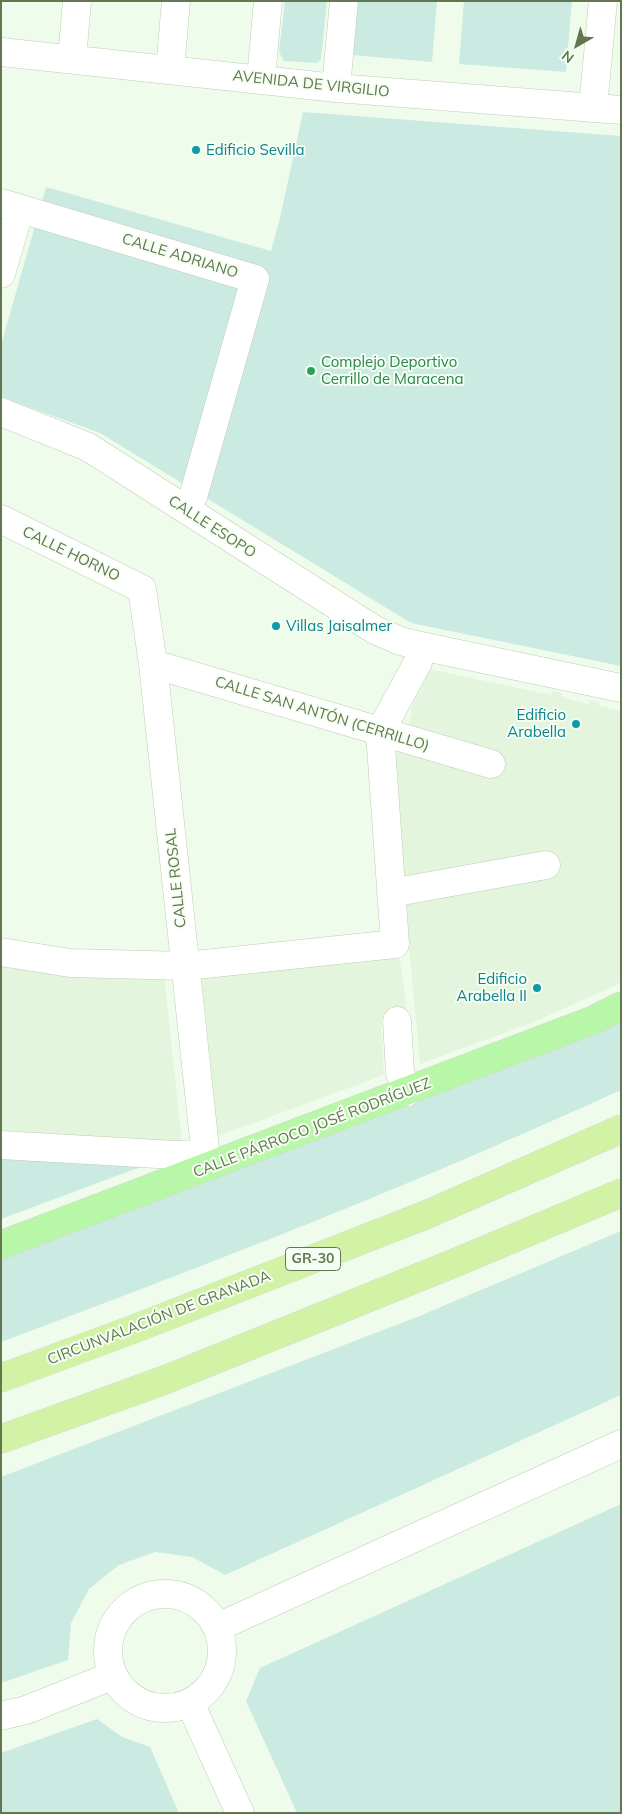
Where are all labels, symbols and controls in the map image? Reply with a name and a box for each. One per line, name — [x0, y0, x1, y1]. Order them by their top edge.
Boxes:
north arrow — [552, 20, 602, 70]
text: N — [558, 46, 577, 67]
street label: AVENIDA DE VIRGILIO — [232, 67, 390, 101]
place label: Edificio Sevilla — [206, 141, 304, 159]
marker: Edificio Sevilla — [190, 144, 202, 156]
street label: CALLE ADRIANO — [120, 230, 240, 282]
place label: Complejo Deportivo Cerrillo de Maracena — [321, 353, 464, 388]
marker: Complejo Deportivo Cerrillo de Maracena — [305, 365, 317, 377]
street label: CALLE ESOPO — [165, 492, 259, 562]
street label: CALLE HORNO — [19, 523, 123, 585]
place label: Villas Jaisalmer — [286, 617, 392, 635]
marker: Villas Jaisalmer — [270, 620, 282, 632]
street label: CALLE SAN ANTÓN (CERRILLO) — [213, 673, 431, 755]
place label: Edificio Arabella — [507, 706, 566, 741]
marker: Edificio Arabella — [570, 718, 582, 730]
street label: CALLE ROSAL — [162, 827, 190, 929]
place label: Edificio Arabella II — [457, 970, 527, 1005]
marker: Edificio Arabella II — [531, 982, 543, 994]
street label: CALLE PÁRROCO JOSÉ RODRÍGUEZ — [191, 1074, 433, 1182]
road number: GR-30 — [286, 1248, 340, 1270]
street label: CIRCUNVALACIÓN DE GRANADA — [45, 1267, 273, 1369]

